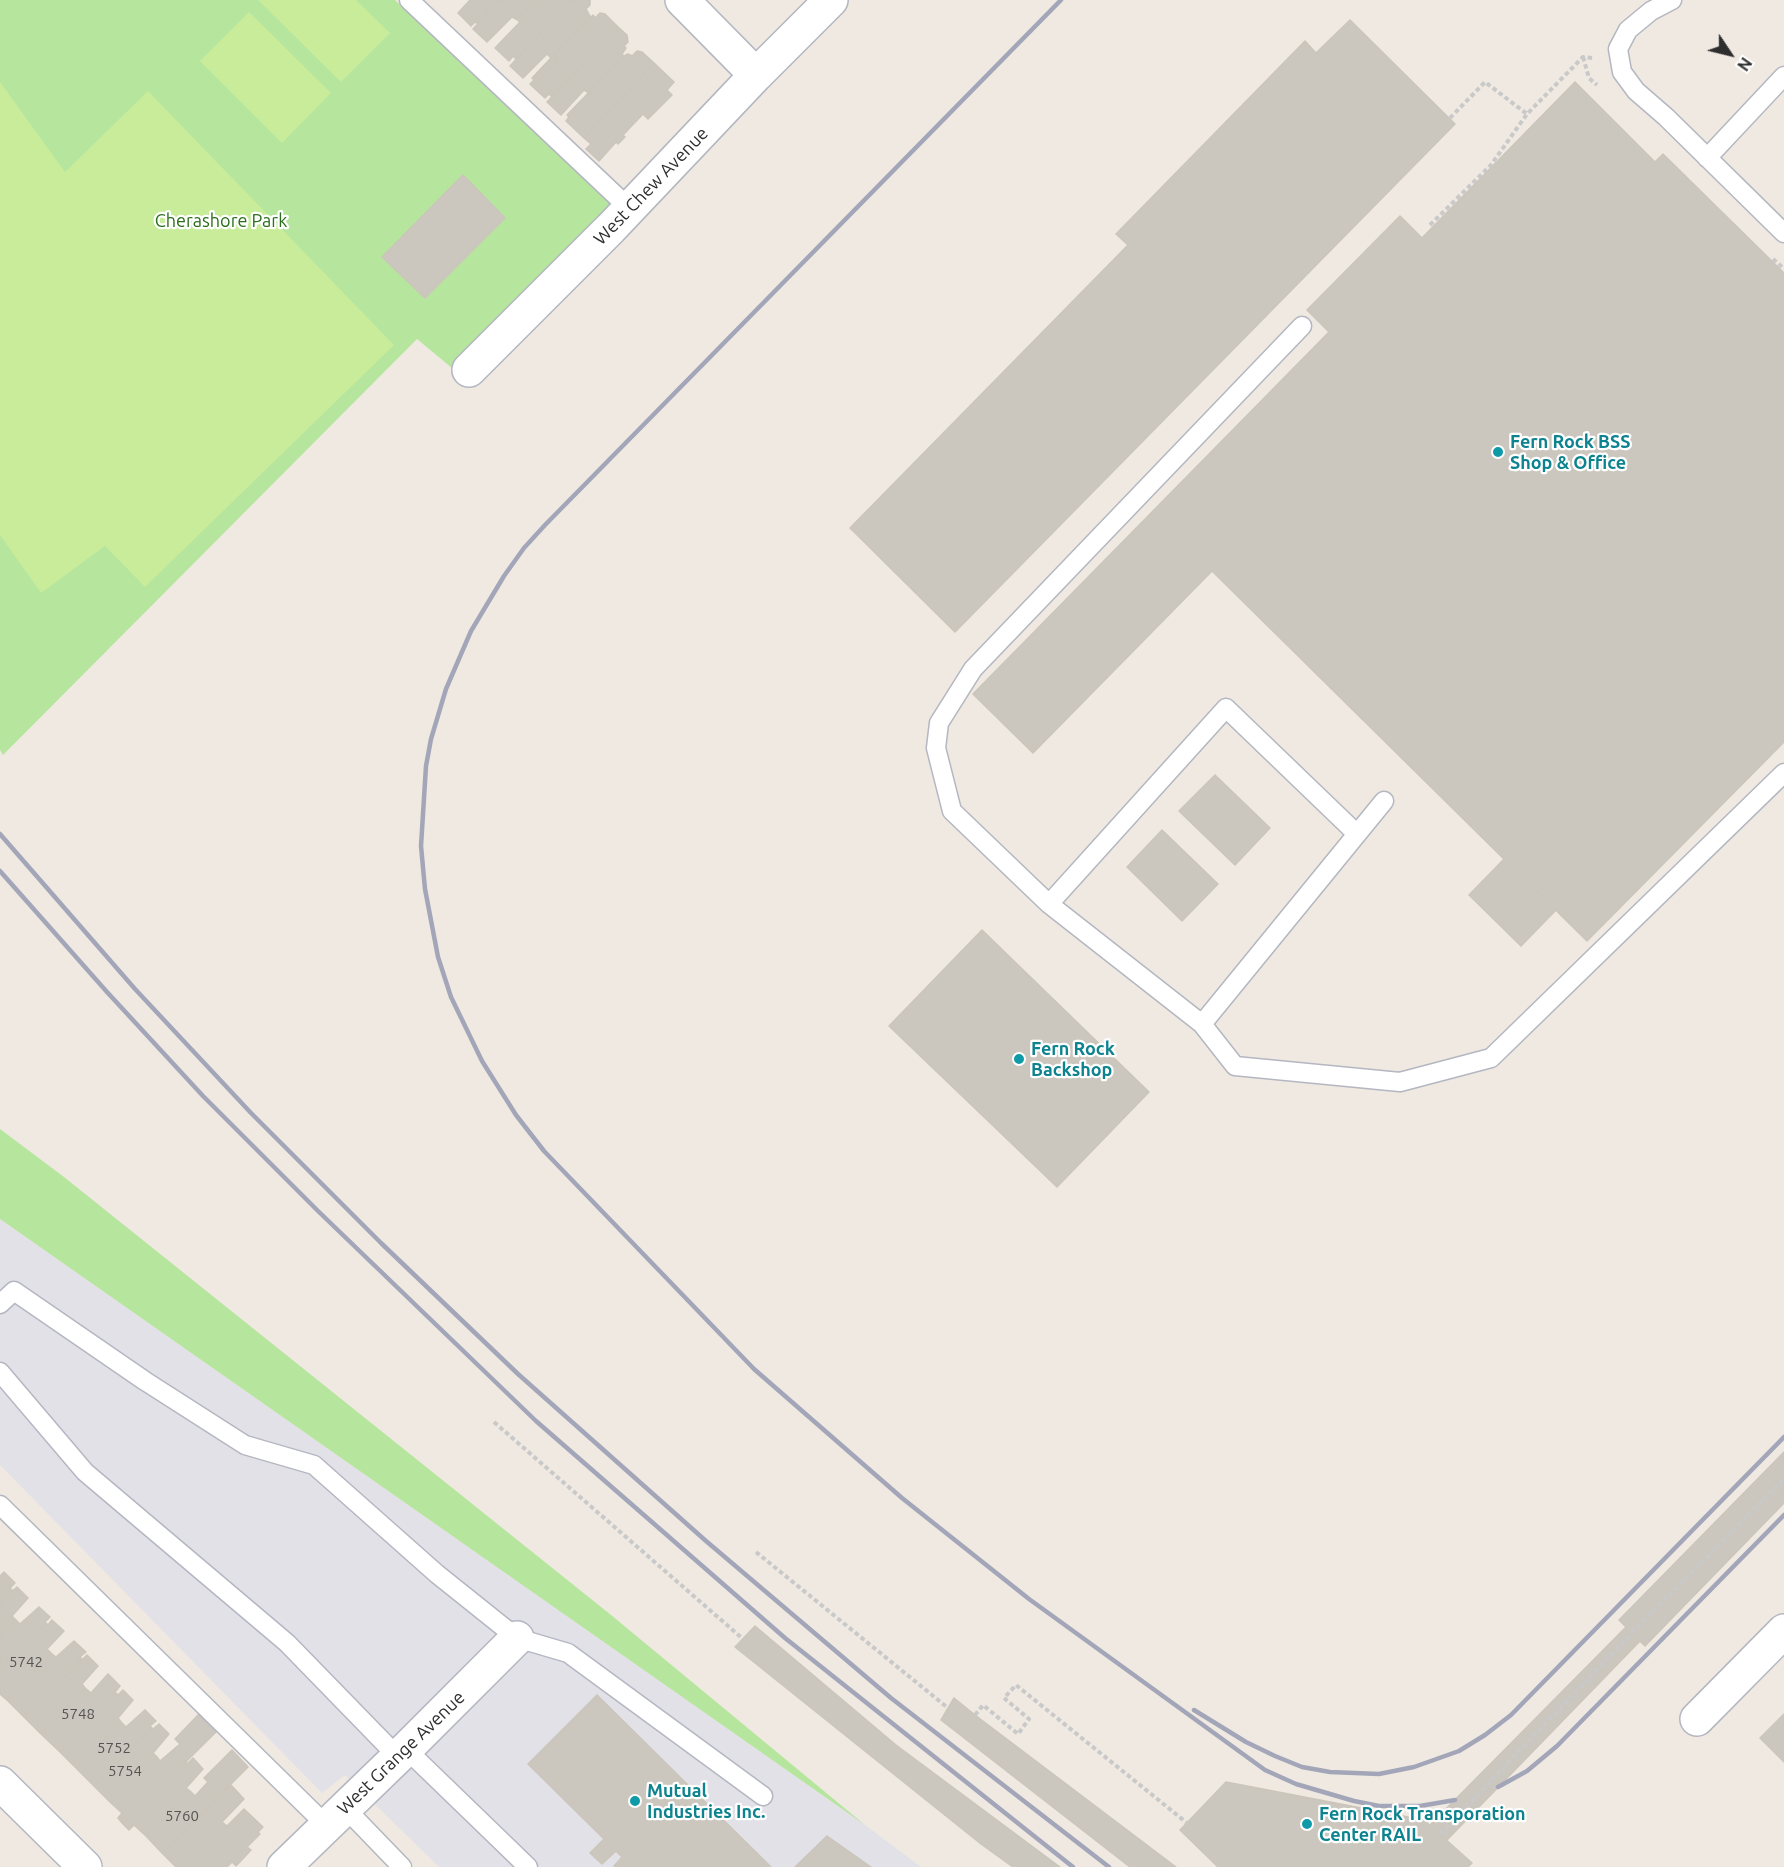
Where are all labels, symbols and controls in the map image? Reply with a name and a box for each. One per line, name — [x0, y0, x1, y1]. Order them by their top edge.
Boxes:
north arrow — [1700, 24, 1760, 84]
text: N — [1734, 54, 1756, 74]
street label: West Chew Avenue — [589, 123, 713, 249]
park label: Cherashore Park — [155, 210, 287, 232]
place label: Fern Rock BSS Shop & Office — [1510, 431, 1630, 474]
marker: Fern Rock BSS Shop & Office — [1491, 445, 1505, 459]
place label: Fern Rock Backshop — [1031, 1038, 1115, 1080]
marker: Fern Rock Backshop — [1012, 1052, 1026, 1066]
house number: 5742 — [9, 1653, 43, 1671]
street label: West Grange Avenue — [333, 1687, 469, 1819]
house number: 5748 — [61, 1705, 95, 1723]
house number: 5752 — [97, 1739, 131, 1757]
house number: 5754 — [108, 1762, 142, 1780]
place label: Mutual Industries Inc. — [647, 1780, 766, 1822]
marker: Mutual Industries Inc. — [628, 1794, 642, 1808]
place label: Fern Rock Transporation Center RAIL — [1319, 1803, 1526, 1846]
house number: 5760 — [165, 1807, 199, 1825]
marker: Fern Rock Transporation Center RAIL — [1300, 1817, 1314, 1831]

